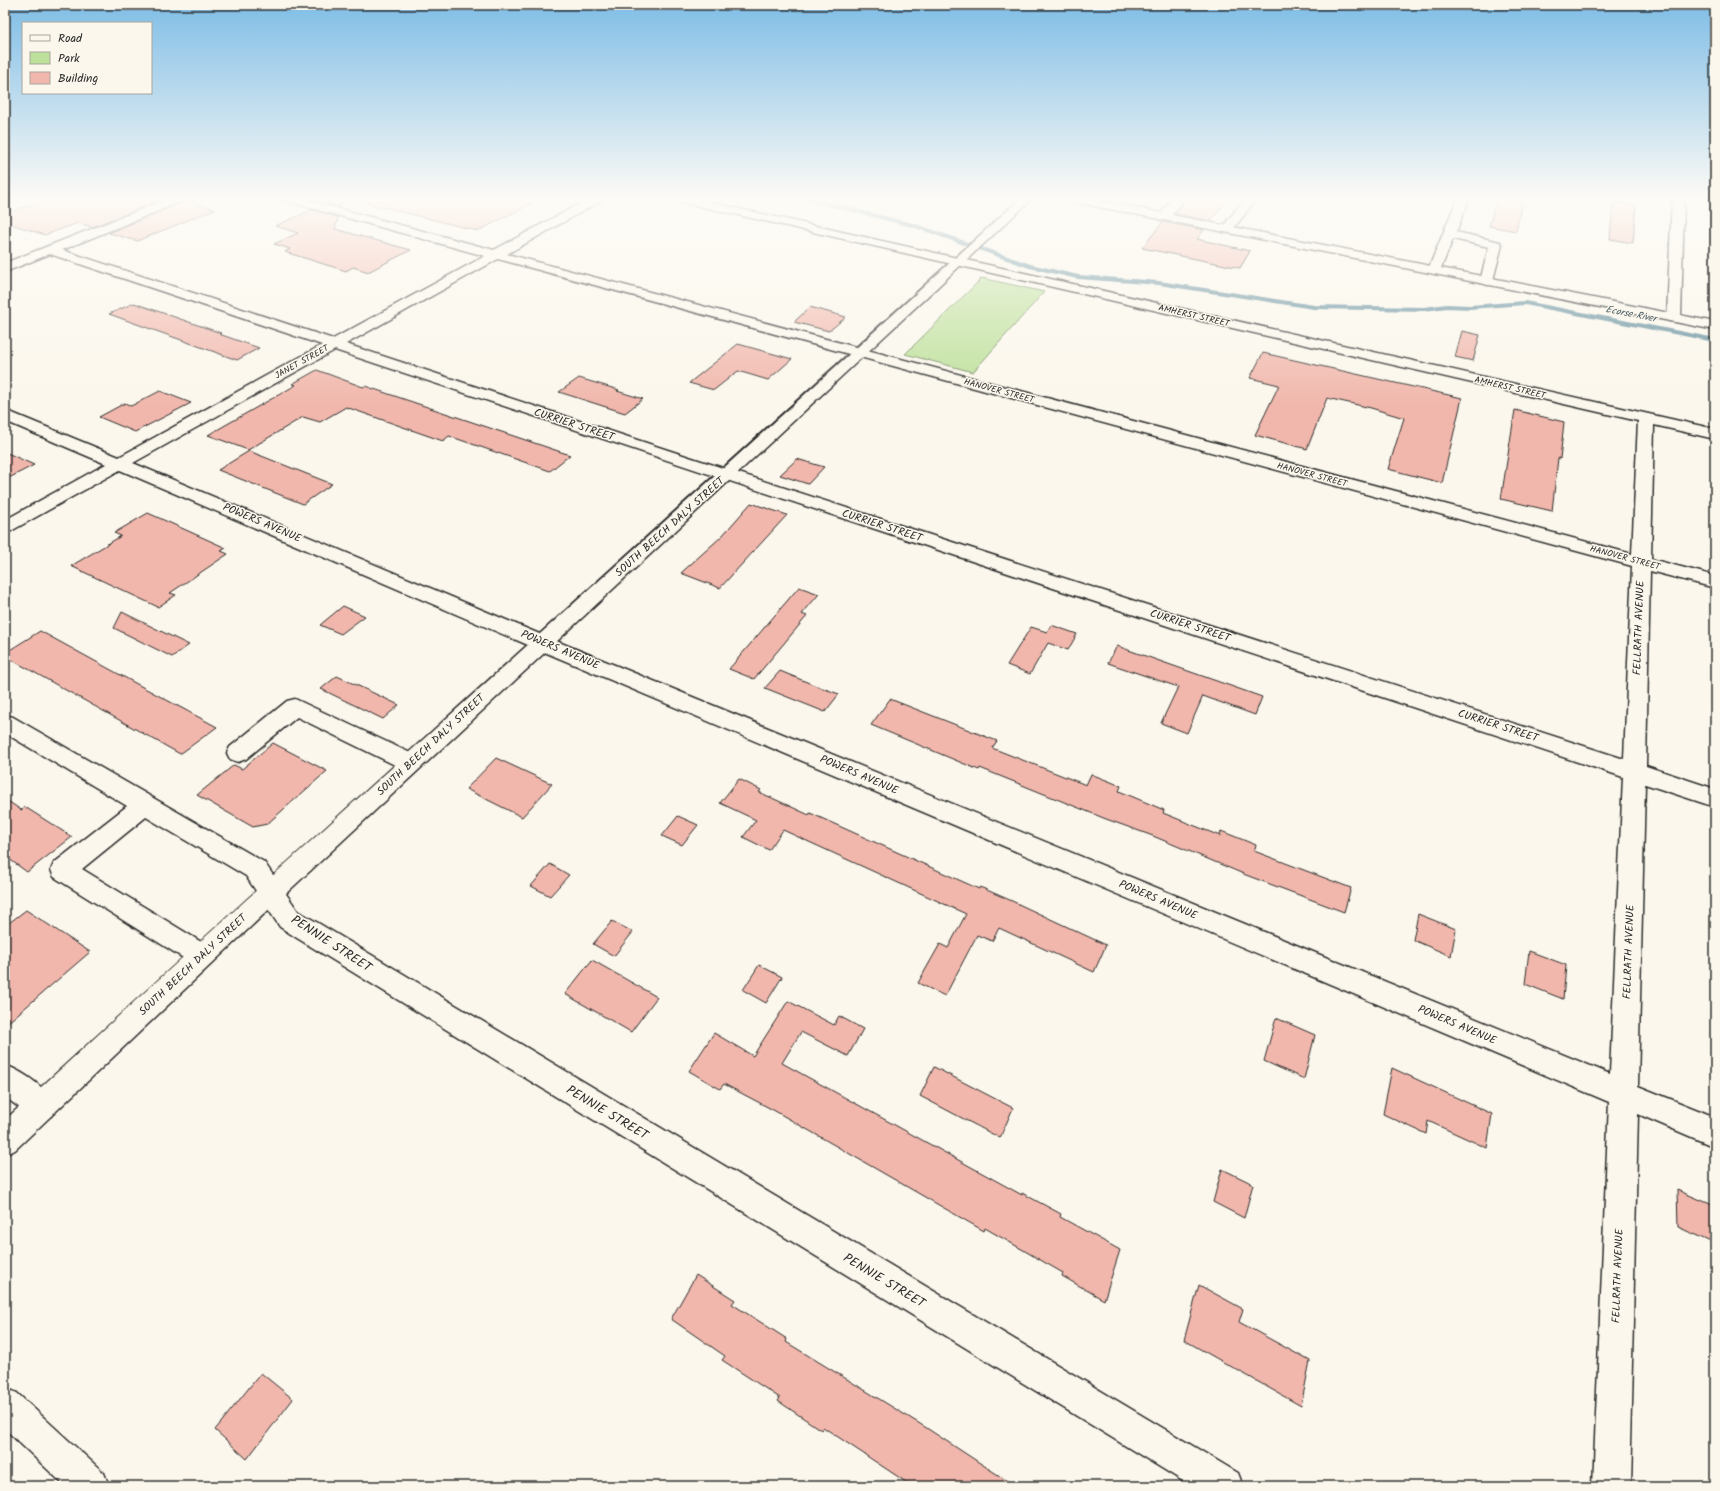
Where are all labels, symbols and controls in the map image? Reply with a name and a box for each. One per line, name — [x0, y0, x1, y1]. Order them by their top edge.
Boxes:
legend — [22, 22, 152, 94]
text: Road — [58, 29, 83, 48]
text: Park — [58, 49, 80, 68]
text: Building — [58, 69, 98, 88]
street label: AMHERST STREET — [1157, 301, 1232, 332]
water label: Ecorse River — [1604, 301, 1660, 327]
street label: JANET STREET — [272, 340, 333, 383]
street label: AMHERST STREET — [1473, 373, 1548, 404]
street label: HANOVER STREET — [962, 374, 1037, 408]
street label: CURRIER STREET — [531, 404, 618, 447]
street label: HANOVER STREET — [1275, 458, 1350, 492]
street label: SOUTH BEECH DALY STREET — [611, 472, 730, 581]
street label: POWERS AVENUE — [220, 498, 305, 548]
street label: CURRIER STREET — [839, 505, 926, 548]
street label: HANOVER STREET — [1588, 541, 1663, 575]
street label: FELLRATH AVENUE — [1628, 580, 1650, 675]
street label: CURRIER STREET — [1147, 605, 1234, 648]
street label: POWERS AVENUE — [518, 625, 603, 675]
street label: SOUTH BEECH DALY STREET — [373, 689, 490, 800]
street label: CURRIER STREET — [1455, 705, 1542, 748]
street label: POWERS AVENUE — [817, 750, 902, 800]
street label: POWERS AVENUE — [1116, 875, 1201, 925]
street label: FELLRATH AVENUE — [1618, 904, 1640, 999]
street label: SOUTH BEECH DALY STREET — [135, 909, 252, 1020]
street label: PENNIE STREET — [286, 910, 376, 979]
street label: POWERS AVENUE — [1415, 1000, 1500, 1050]
street label: PENNIE STREET — [562, 1080, 653, 1146]
street label: FELLRATH AVENUE — [1607, 1228, 1629, 1323]
street label: PENNIE STREET — [839, 1248, 930, 1314]

